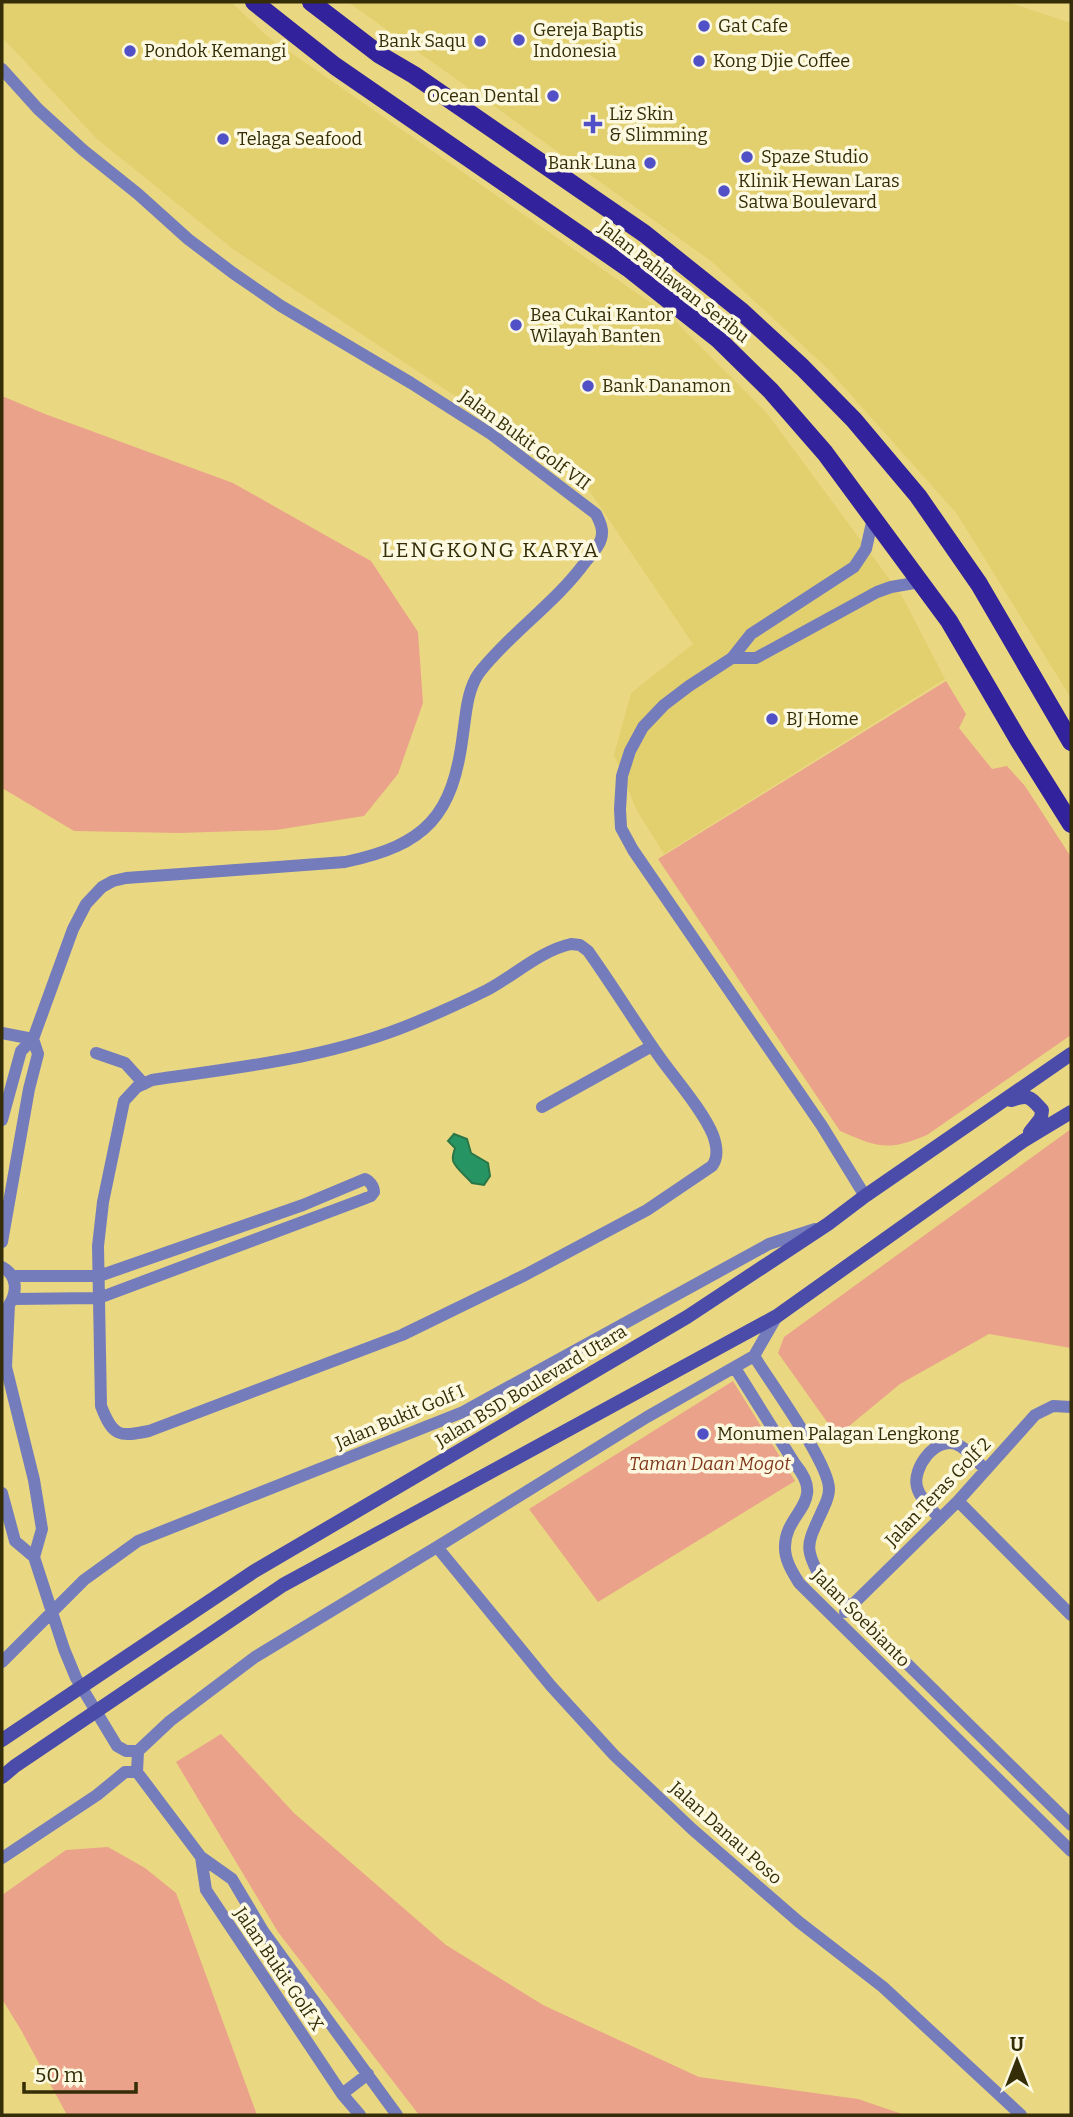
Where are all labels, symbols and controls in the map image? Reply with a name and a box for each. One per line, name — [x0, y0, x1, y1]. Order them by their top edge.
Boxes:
place label: Gat Cafe — [718, 15, 788, 37]
marker: Gat Cafe — [696, 18, 712, 34]
place label: Gereja Baptis Indonesia — [533, 19, 644, 62]
place label: Bank Saqu — [378, 30, 466, 52]
marker: Gereja Baptis Indonesia — [511, 32, 527, 48]
marker: Bank Saqu — [472, 33, 488, 49]
place label: Pondok Kemangi — [144, 40, 286, 62]
marker: Pondok Kemangi — [122, 43, 138, 59]
place label: Kong Djie Coffee — [713, 50, 850, 72]
marker: Kong Djie Coffee — [691, 53, 707, 69]
place label: Ocean Dental — [427, 85, 539, 107]
marker: Ocean Dental — [545, 88, 561, 104]
place label: Liz Skin & Slimming — [609, 103, 708, 146]
marker: Liz Skin & Slimming — [583, 114, 603, 134]
place label: Telaga Seafood — [237, 128, 363, 150]
marker: Telaga Seafood — [215, 131, 231, 147]
place label: Spaze Studio — [761, 146, 869, 168]
marker: Spaze Studio — [739, 149, 755, 165]
place label: Bank Luna — [548, 152, 636, 174]
marker: Bank Luna — [642, 155, 658, 171]
place label: Klinik Hewan Laras Satwa Boulevard — [738, 170, 900, 213]
marker: Klinik Hewan Laras Satwa Boulevard — [716, 183, 732, 199]
street label: Jalan Pahlawan Seribu — [594, 216, 754, 348]
place label: Bea Cukai Kantor Wilayah Banten — [530, 304, 673, 347]
marker: Bea Cukai Kantor Wilayah Banten — [508, 317, 524, 333]
place label: Bank Danamon — [602, 375, 731, 397]
marker: Bank Danamon — [580, 378, 596, 394]
street label: Jalan Bukit Golf VII — [454, 385, 595, 495]
district label: LENGKONG KARYA — [382, 537, 600, 563]
place label: BJ Home — [786, 708, 859, 730]
marker: BJ Home — [764, 711, 780, 727]
street label: Jalan BSD Boulevard Utara — [431, 1320, 631, 1452]
street label: Jalan Bukit Golf I — [331, 1380, 468, 1454]
place label: Monumen Palagan Lengkong — [717, 1423, 959, 1445]
marker: Monumen Palagan Lengkong — [695, 1426, 711, 1442]
street label: Jalan Teras Golf 2 — [880, 1433, 995, 1552]
park label: Taman Daan Mogot — [629, 1453, 791, 1475]
street label: Jalan Soebianto — [807, 1564, 915, 1672]
street label: Jalan Danau Poso — [665, 1776, 787, 1889]
street label: Jalan Bukit Golf X — [229, 1902, 329, 2035]
north arrow — [982, 2026, 1052, 2096]
text: U — [1010, 2033, 1024, 2056]
scale bar — [24, 2050, 136, 2094]
text: 50 m — [35, 2062, 84, 2088]

